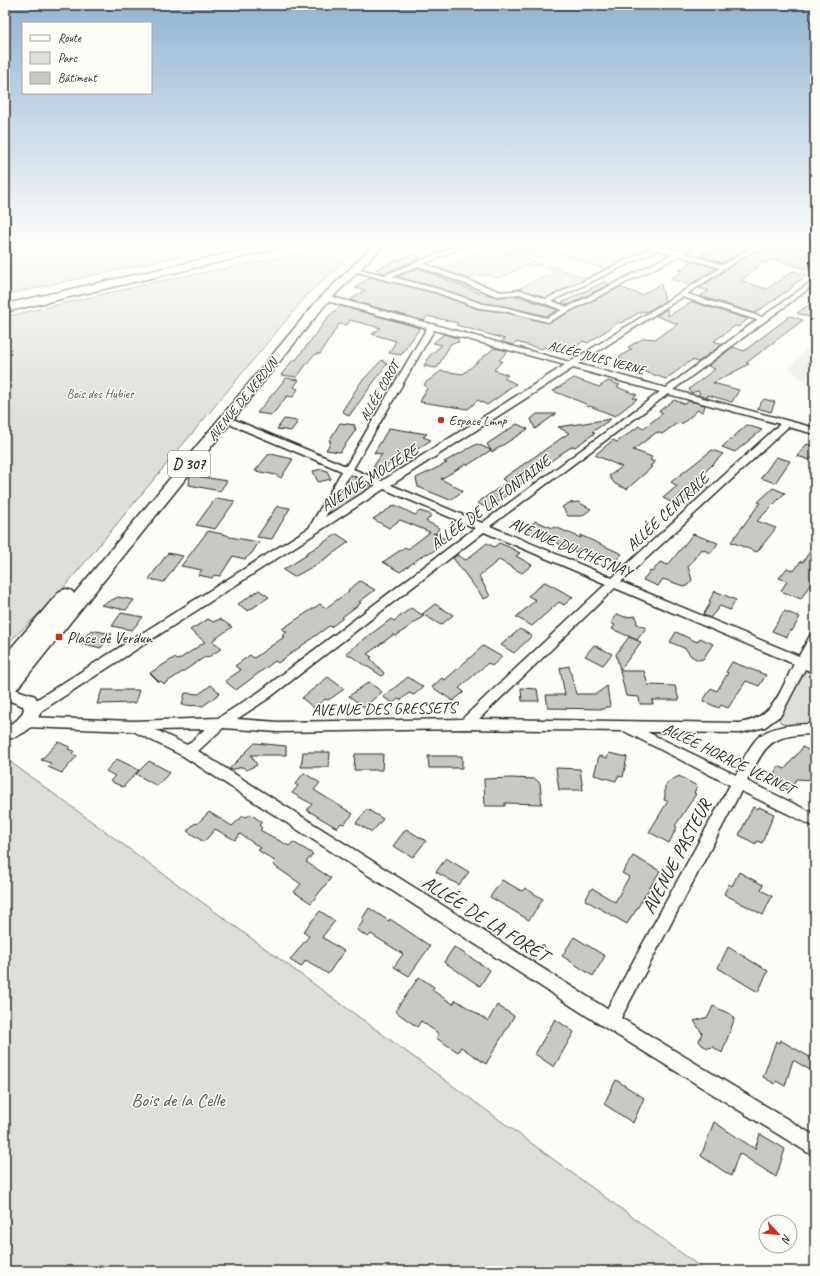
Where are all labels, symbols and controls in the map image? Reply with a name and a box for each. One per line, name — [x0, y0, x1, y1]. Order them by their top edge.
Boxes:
legend — [22, 22, 152, 94]
text: Route — [58, 30, 82, 46]
text: Parc — [58, 50, 78, 66]
text: Bâtiment — [58, 70, 97, 86]
street label: ALLÉE JULES VERNE — [547, 337, 649, 379]
street label: AVENUE DE VERDUN — [205, 353, 282, 444]
street label: ALLÉE COROT — [357, 356, 405, 424]
park label: Bois des Hubies — [66, 386, 135, 402]
place label: Espace Lmnp — [449, 413, 508, 429]
marker: Espace Lmnp — [436, 415, 446, 425]
street label: AVENUE MOLIÈRE — [317, 439, 424, 516]
street label: ALLÉE DE LA FONTAINE — [426, 449, 557, 555]
road number: D 307 — [168, 451, 210, 477]
street label: ALLÉE CENTRALE — [622, 467, 715, 555]
street label: AVENUE DU CHESNAY — [506, 513, 637, 584]
place label: Place de Verdun — [67, 628, 153, 648]
marker: Place de Verdun — [54, 632, 64, 642]
street label: AVENUE DES GRESSETS — [312, 698, 460, 720]
street label: ALLÉE HORACE VERNET — [659, 718, 801, 801]
street label: AVENUE PASTEUR — [637, 794, 718, 918]
street label: ALLÉE DE LA FORÊT — [418, 870, 557, 970]
park label: Bois de la Celle — [131, 1088, 226, 1112]
north arrow — [758, 1214, 798, 1254]
text: N — [778, 1232, 795, 1247]

